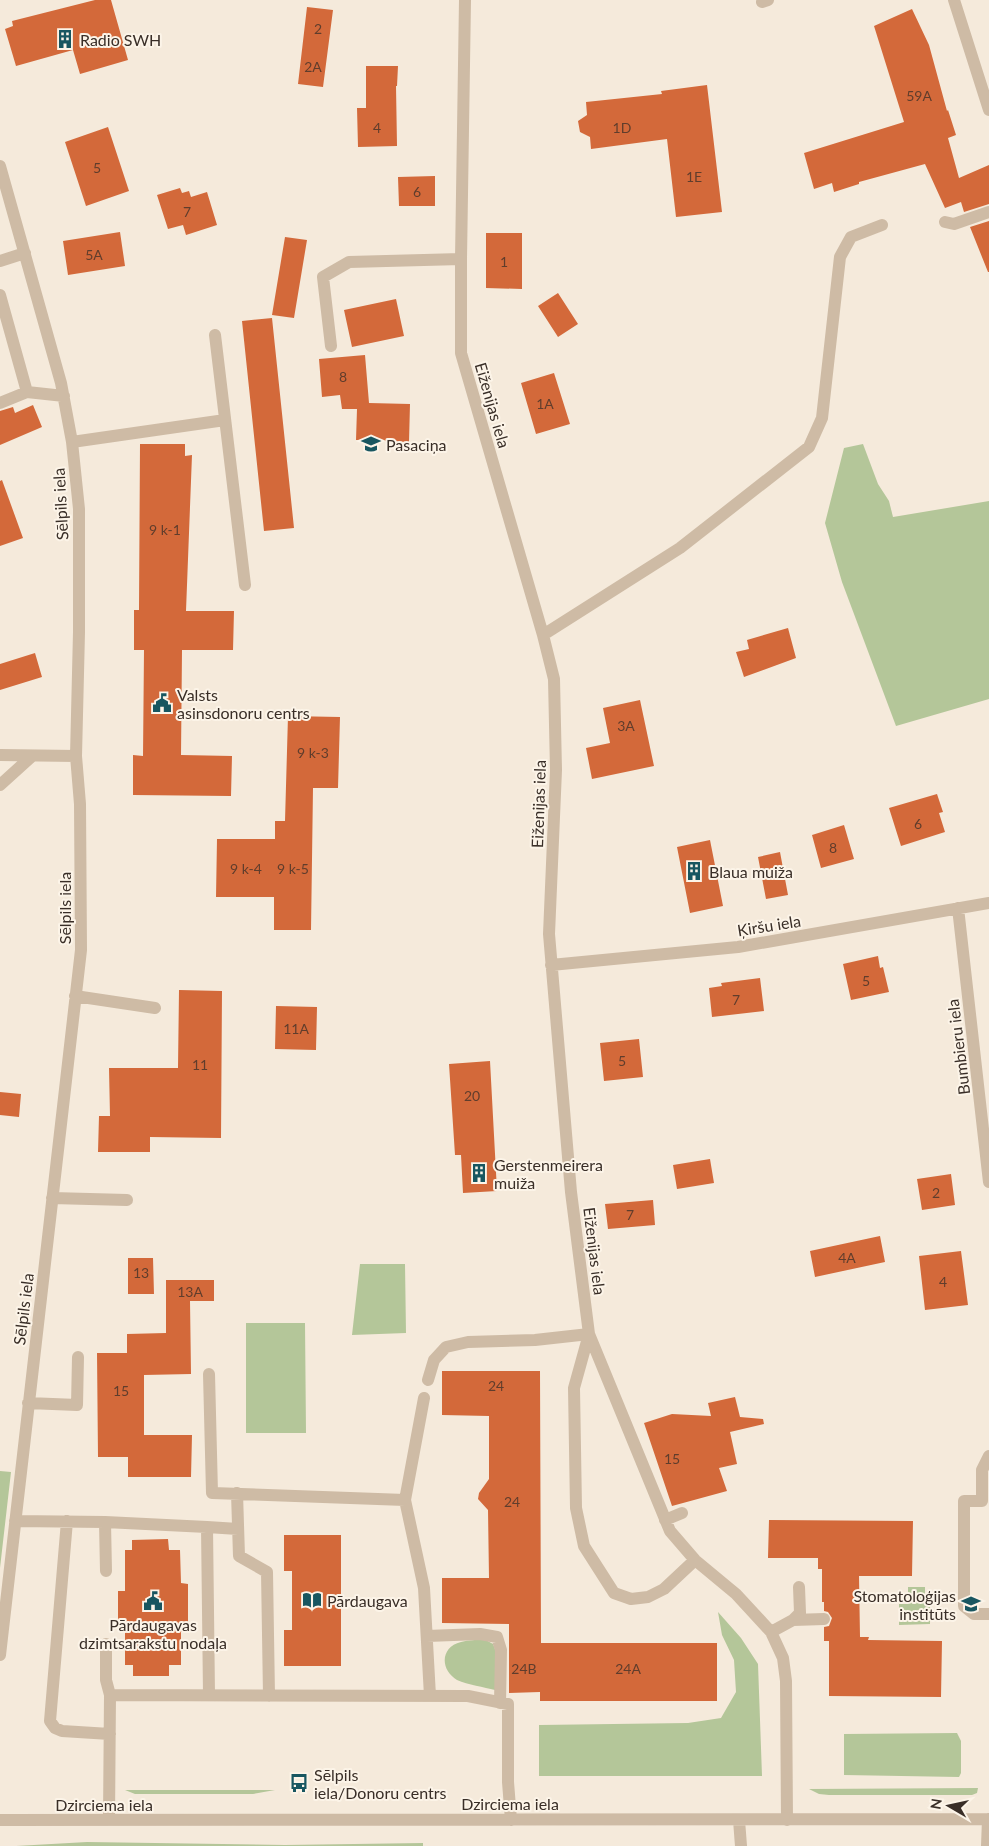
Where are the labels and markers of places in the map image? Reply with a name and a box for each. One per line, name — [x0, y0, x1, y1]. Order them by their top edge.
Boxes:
building icon: Radio SWH — [54, 28, 76, 50]
place label: Radio SWH — [80, 30, 161, 49]
school or university icon: Pasaciņa — [360, 433, 382, 455]
place label: Pasaciņa — [386, 435, 447, 454]
place label: Valsts asinsdonoru centrs — [177, 685, 310, 722]
public building icon: Valsts asinsdonoru centrs — [151, 692, 173, 714]
building icon: Blaua muiža — [683, 860, 705, 882]
place label: Blaua muiža — [709, 862, 793, 881]
place label: Gerstenmeirera muiža — [494, 1155, 603, 1192]
building icon: Gerstenmeirera muiža — [468, 1162, 490, 1184]
place label: Stomatoloģijas institūts — [853, 1586, 956, 1623]
library icon: Pārdaugava — [301, 1589, 323, 1611]
public building icon: Pārdaugavas dzimtsarakstu nodaļa — [142, 1590, 164, 1612]
place label: Pārdaugava — [327, 1591, 408, 1610]
school or university icon: Stomatoloģijas institūts — [960, 1593, 982, 1615]
place label: Pārdaugavas dzimtsarakstu nodaļa — [79, 1615, 227, 1652]
place label: Sēlpils iela/Donoru centrs — [314, 1765, 446, 1802]
bus stop icon: Sēlpils iela/Donoru centrs — [288, 1772, 310, 1794]

